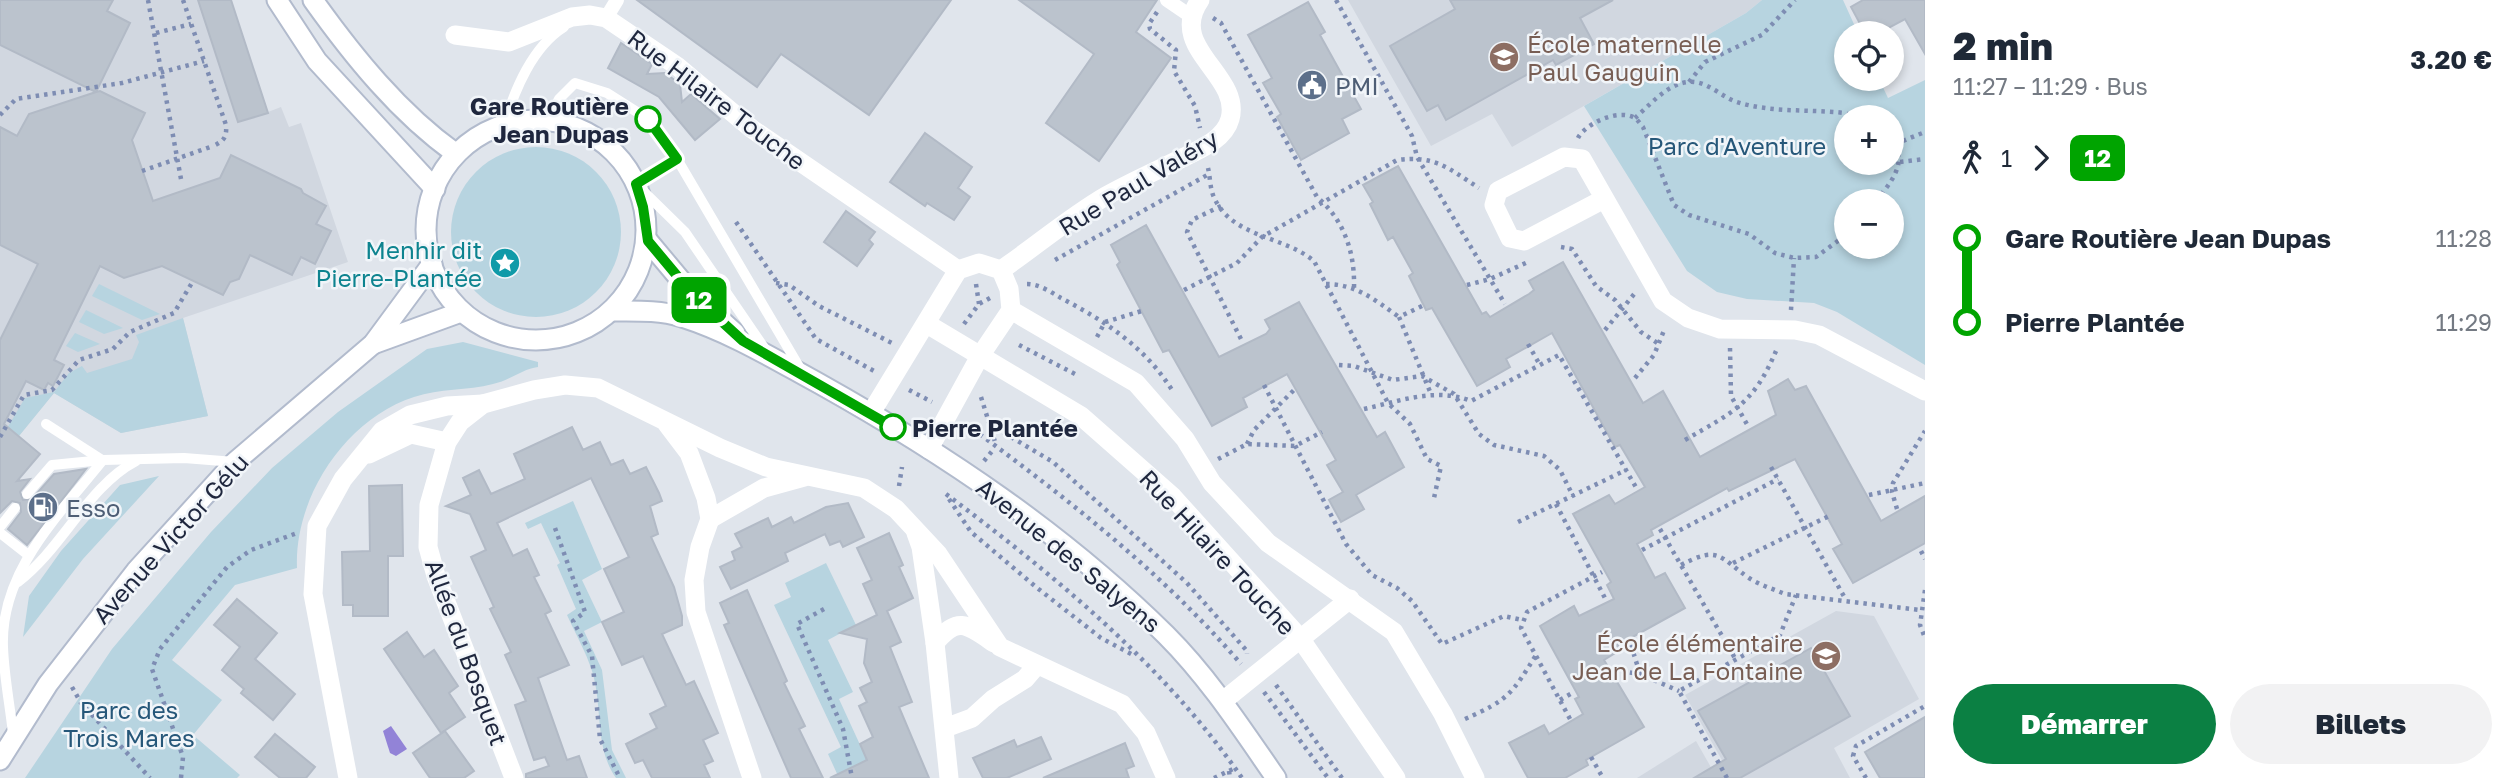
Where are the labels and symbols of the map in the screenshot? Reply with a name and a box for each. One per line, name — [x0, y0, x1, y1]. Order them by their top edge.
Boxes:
street label: Rue Hilaire Touche — [622, 23, 812, 175]
place label: École maternelle Paul Gauguin — [1527, 29, 1721, 86]
school or university icon: École maternelle Paul Gauguin — [1487, 40, 1521, 74]
public building icon: PMI — [1295, 68, 1329, 102]
place label: PMI — [1335, 71, 1379, 100]
place label: Gare Routière Jean Dupas — [470, 91, 629, 148]
marker: Gare Routière Jean Dupas — [635, 106, 661, 132]
street label: Rue Paul Valéry — [1053, 123, 1223, 241]
park label: Parc d'Aventure — [1648, 131, 1826, 160]
place label: Menhir dit Pierre-Plantée — [315, 235, 482, 292]
place icon: Menhir dit Pierre-Plantée — [488, 246, 522, 280]
line badge: 12 — [668, 277, 730, 323]
place label: Pierre Plantée — [912, 413, 1078, 442]
marker: Pierre Plantée — [880, 414, 906, 440]
street label: Avenue Victor Gélu — [86, 447, 254, 629]
street label: Rue Hilaire Touche — [1134, 463, 1302, 641]
street label: Avenue des Salyens — [971, 472, 1167, 638]
fuel station icon: Esso — [26, 490, 60, 524]
place label: Esso — [66, 493, 120, 522]
street label: Allée du Bosquet — [420, 555, 514, 749]
place label: École élémentaire Jean de La Fontaine — [1572, 628, 1803, 685]
school or university icon: École élémentaire Jean de La Fontaine — [1809, 639, 1843, 673]
park label: Parc des Trois Mares — [63, 695, 195, 752]

